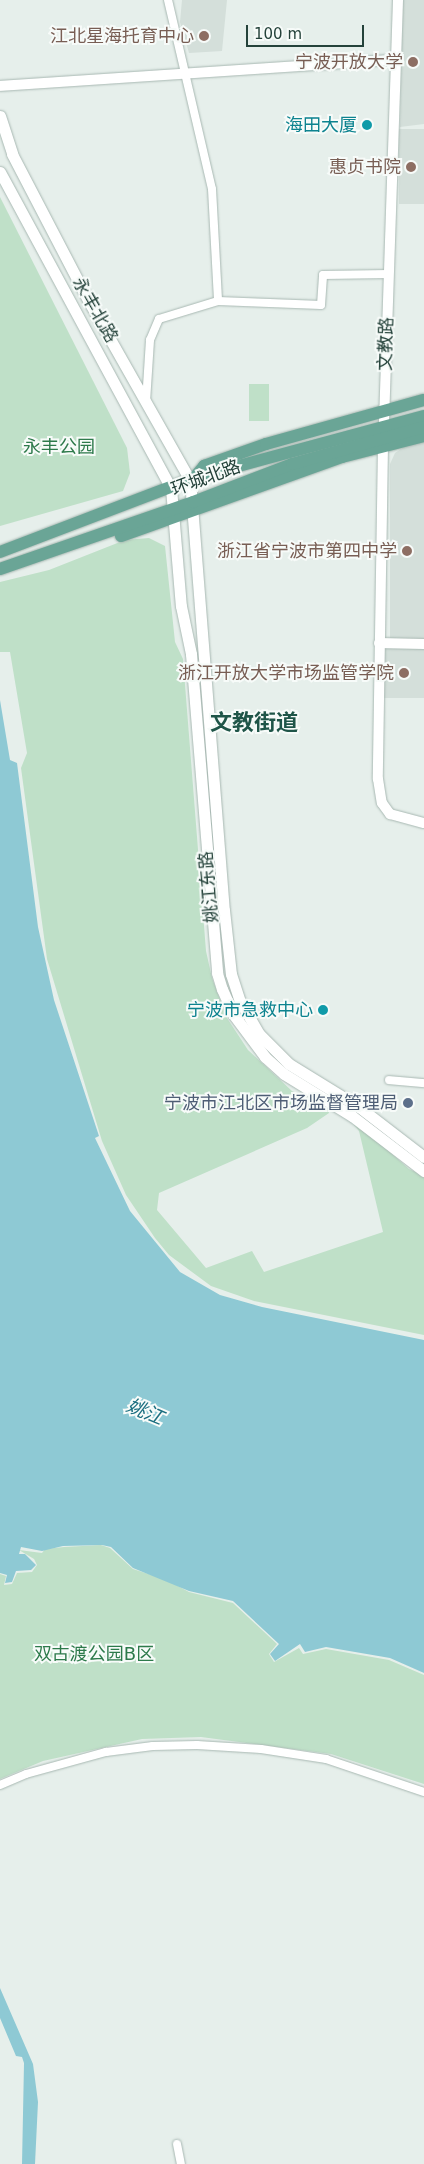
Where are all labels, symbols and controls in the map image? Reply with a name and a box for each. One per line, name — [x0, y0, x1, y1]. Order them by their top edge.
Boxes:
scale bar — [249, 15, 366, 47]
place label: 江北星海托育中心 — [50, 25, 194, 47]
text: 100 m — [254, 25, 302, 43]
marker: 江北星海托育中心 — [198, 30, 210, 42]
place label: 宁波开放大学 — [295, 51, 403, 73]
marker: 宁波开放大学 — [407, 56, 419, 68]
place label: 海田大厦 — [285, 114, 357, 136]
marker: 海田大厦 — [361, 119, 373, 131]
place label: 惠贞书院 — [329, 156, 401, 178]
marker: 惠贞书院 — [405, 161, 417, 173]
street label: 永丰北路 — [68, 273, 122, 347]
street label: 文教路 — [374, 317, 398, 371]
park label: 永丰公园 — [23, 436, 95, 458]
street label: 环城北路 — [168, 456, 244, 500]
place label: 浙江省宁波市第四中学 — [217, 540, 397, 562]
marker: 浙江省宁波市第四中学 — [401, 545, 413, 557]
place label: 浙江开放大学市场监管学院 — [178, 662, 394, 684]
marker: 浙江开放大学市场监管学院 — [398, 667, 410, 679]
district label: 文教街道 — [210, 710, 298, 736]
street label: 姚江东路 — [195, 850, 223, 924]
place label: 宁波市急救中心 — [187, 999, 313, 1021]
marker: 宁波市急救中心 — [317, 1004, 329, 1016]
place label: 宁波市江北区市场监督管理局 — [164, 1092, 398, 1114]
marker: 宁波市江北区市场监督管理局 — [402, 1097, 414, 1109]
water label: 姚江 — [123, 1394, 167, 1430]
park label: 双古渡公园B区 — [34, 1643, 154, 1665]

